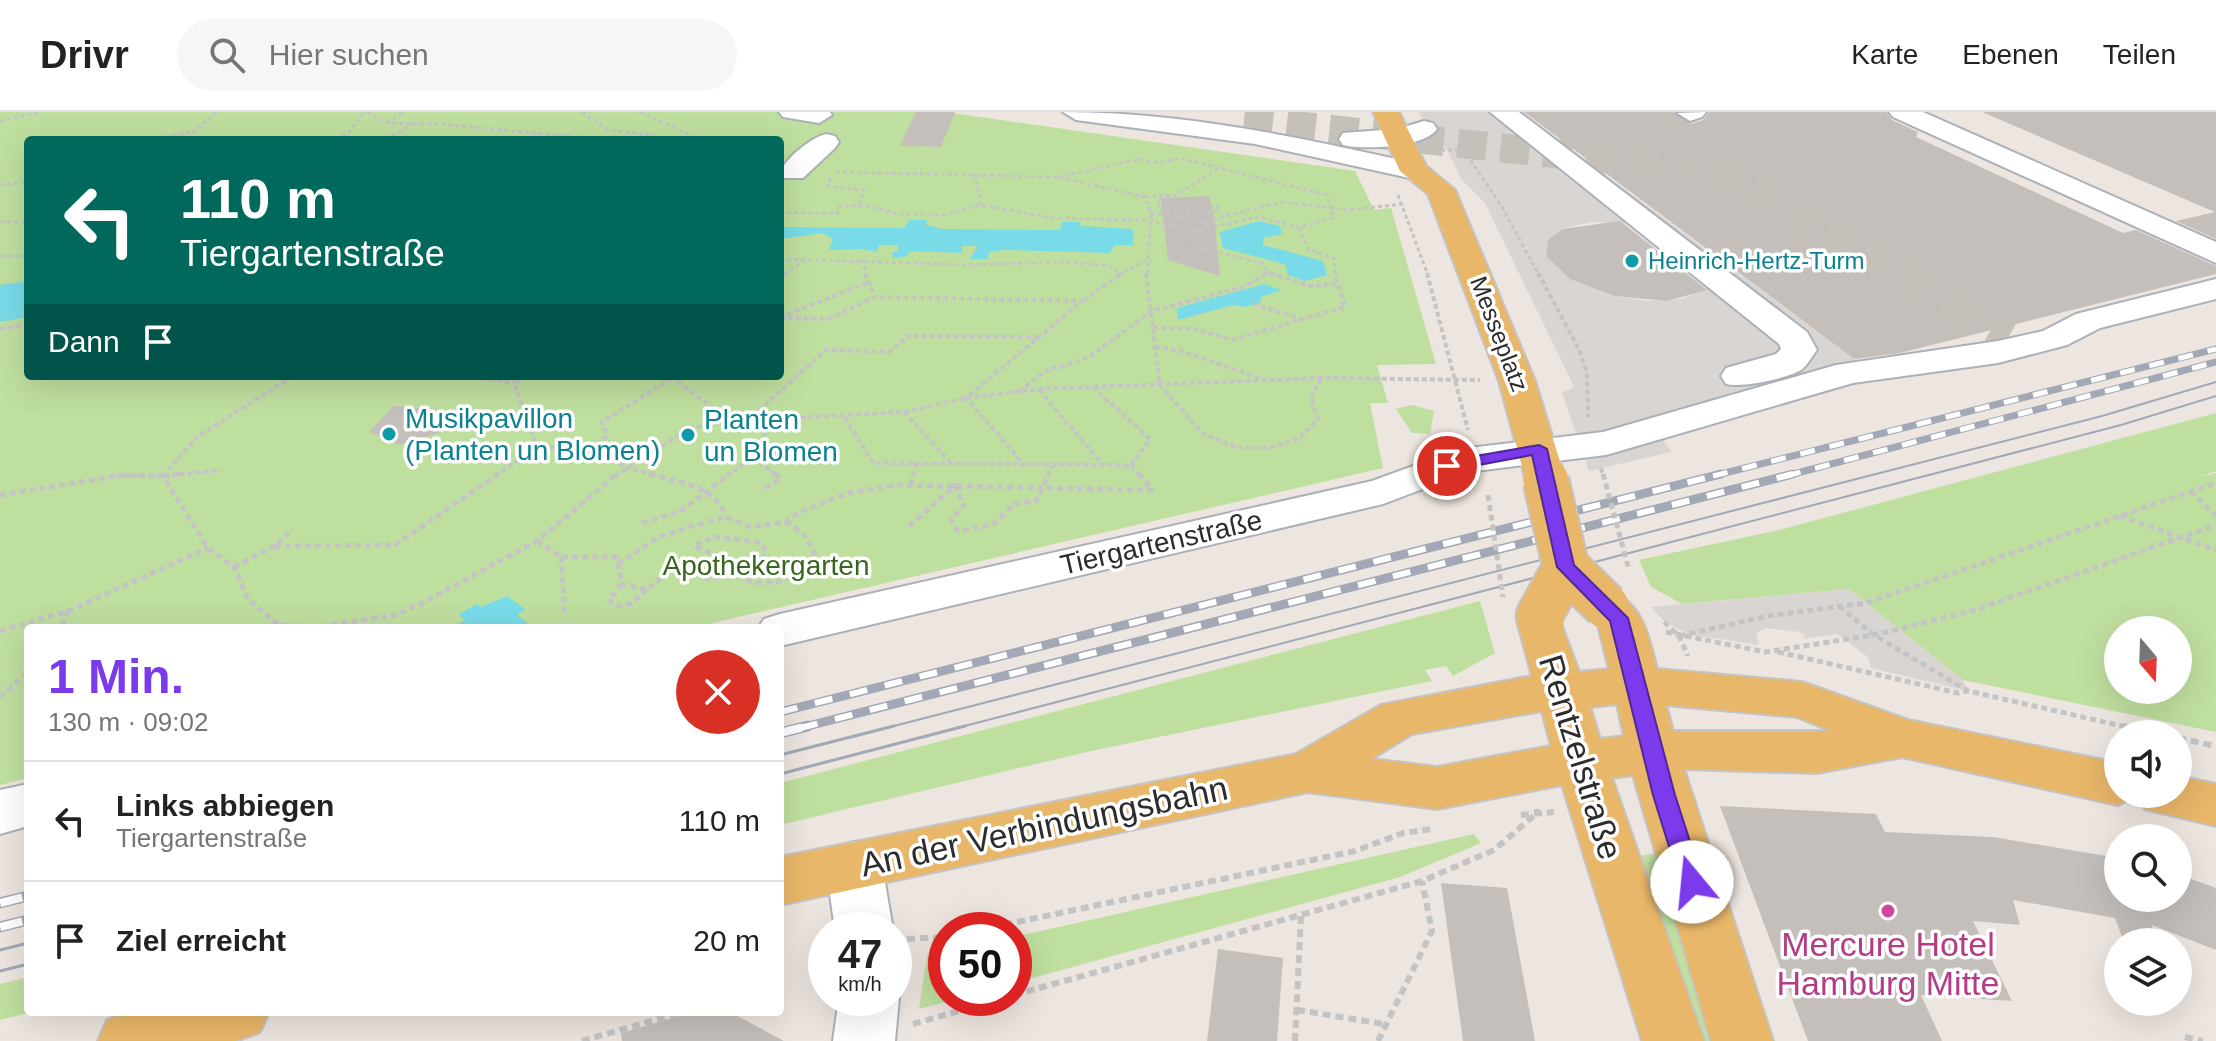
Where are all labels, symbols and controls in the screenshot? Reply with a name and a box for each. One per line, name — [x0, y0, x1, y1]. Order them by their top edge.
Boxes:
search box — [177, 19, 737, 91]
icon: search — [205, 33, 249, 77]
text: Drivr — [40, 34, 129, 76]
text: Hier suchen — [269, 38, 429, 71]
text: Karte — [1851, 39, 1918, 70]
text: Ebenen — [1962, 39, 2059, 70]
text: Teilen — [2103, 39, 2176, 70]
text: 110 m — [180, 167, 336, 230]
icon: left — [48, 168, 152, 272]
text: Tiergartenstraße — [180, 233, 445, 274]
place label: Heinrich-Hertz-Turm — [1648, 247, 1864, 274]
marker: Heinrich-Hertz-Turm — [1623, 252, 1641, 270]
street label: Messeplatz — [1465, 272, 1534, 395]
icon: arrive — [136, 320, 180, 364]
text: Dann — [48, 325, 120, 358]
place label: Musikpavillon (Planten un Blomen) — [405, 403, 660, 466]
place label: Planten un Blomen — [704, 404, 838, 467]
marker: Musikpavillon (Planten un Blomen) — [380, 425, 398, 443]
marker: Planten un Blomen — [679, 426, 697, 444]
pin — [1413, 432, 1481, 500]
icon: arrive — [1425, 444, 1469, 488]
street label: Tiergartenstraße — [1057, 504, 1265, 581]
park label: Apothekergarten — [662, 550, 870, 581]
north arrow — [2104, 616, 2192, 704]
map controls — [2104, 616, 2192, 1016]
text: 1 Min. — [48, 650, 184, 703]
button: close — [676, 650, 760, 734]
street label: Rentzelstraße — [1532, 650, 1630, 864]
text: 130 m · 09:02 — [48, 707, 208, 737]
button: sound — [2104, 720, 2192, 808]
street label: An der Verbindungsbahn — [857, 769, 1231, 883]
text: Links abbiegen — [116, 789, 334, 822]
icon: left — [48, 799, 92, 843]
text: 110 m — [679, 804, 760, 837]
text: Tiergartenstraße — [116, 823, 307, 853]
button: search — [2104, 824, 2192, 912]
position arrow — [1650, 840, 1734, 924]
marker: Mercure Hotel Hamburg Mitte — [1879, 902, 1897, 920]
speed limit sign: 50 — [928, 912, 1032, 1016]
icon: arrive — [48, 919, 92, 963]
text: Ziel erreicht — [116, 924, 286, 957]
text: 20 m — [693, 924, 760, 957]
place label: Mercure Hotel Hamburg Mitte — [1777, 925, 1999, 1002]
button: layers — [2104, 928, 2192, 1016]
text: 47 — [838, 932, 882, 976]
text: km/h — [838, 973, 882, 995]

